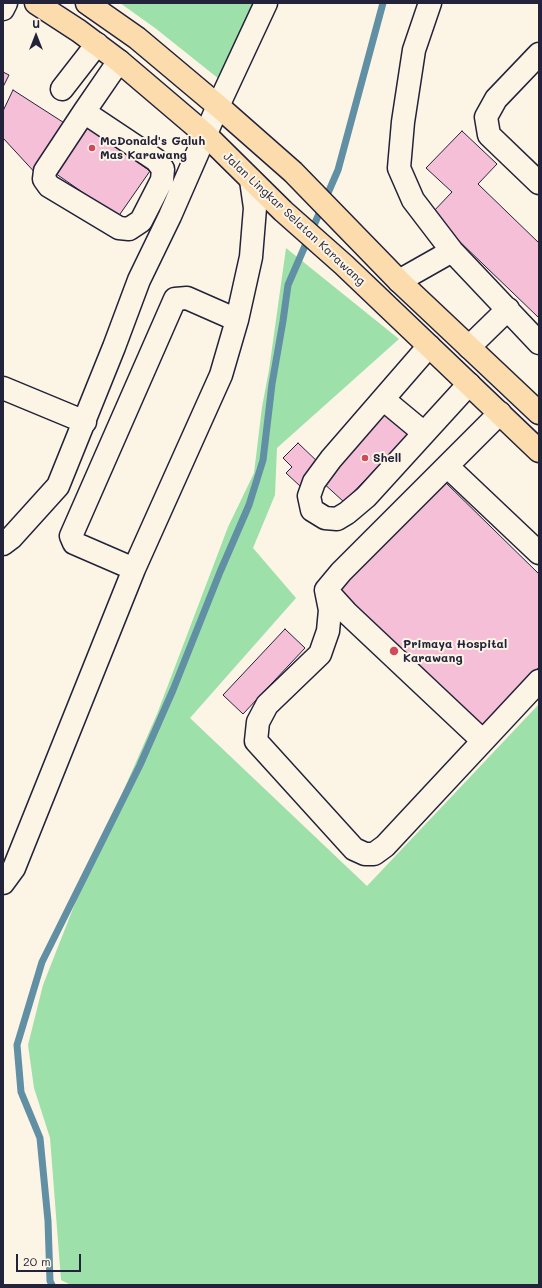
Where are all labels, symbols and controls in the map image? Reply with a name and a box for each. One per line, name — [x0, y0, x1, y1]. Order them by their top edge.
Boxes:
north arrow — [16, 16, 56, 56]
text: U — [32, 16, 40, 31]
place label: McDonald's Galuh Mas Karawang — [100, 134, 205, 162]
marker: McDonald's Galuh Mas Karawang — [87, 143, 97, 153]
street label: Jalan Lingkar Selatan Karawang — [220, 149, 368, 289]
place label: Shell — [373, 451, 401, 465]
marker: Shell — [360, 453, 370, 463]
place label: Primaya Hospital Karawang — [403, 637, 507, 665]
marker: Primaya Hospital Karawang — [388, 645, 400, 657]
scale bar — [18, 1246, 83, 1272]
text: 20 m — [23, 1253, 51, 1269]

